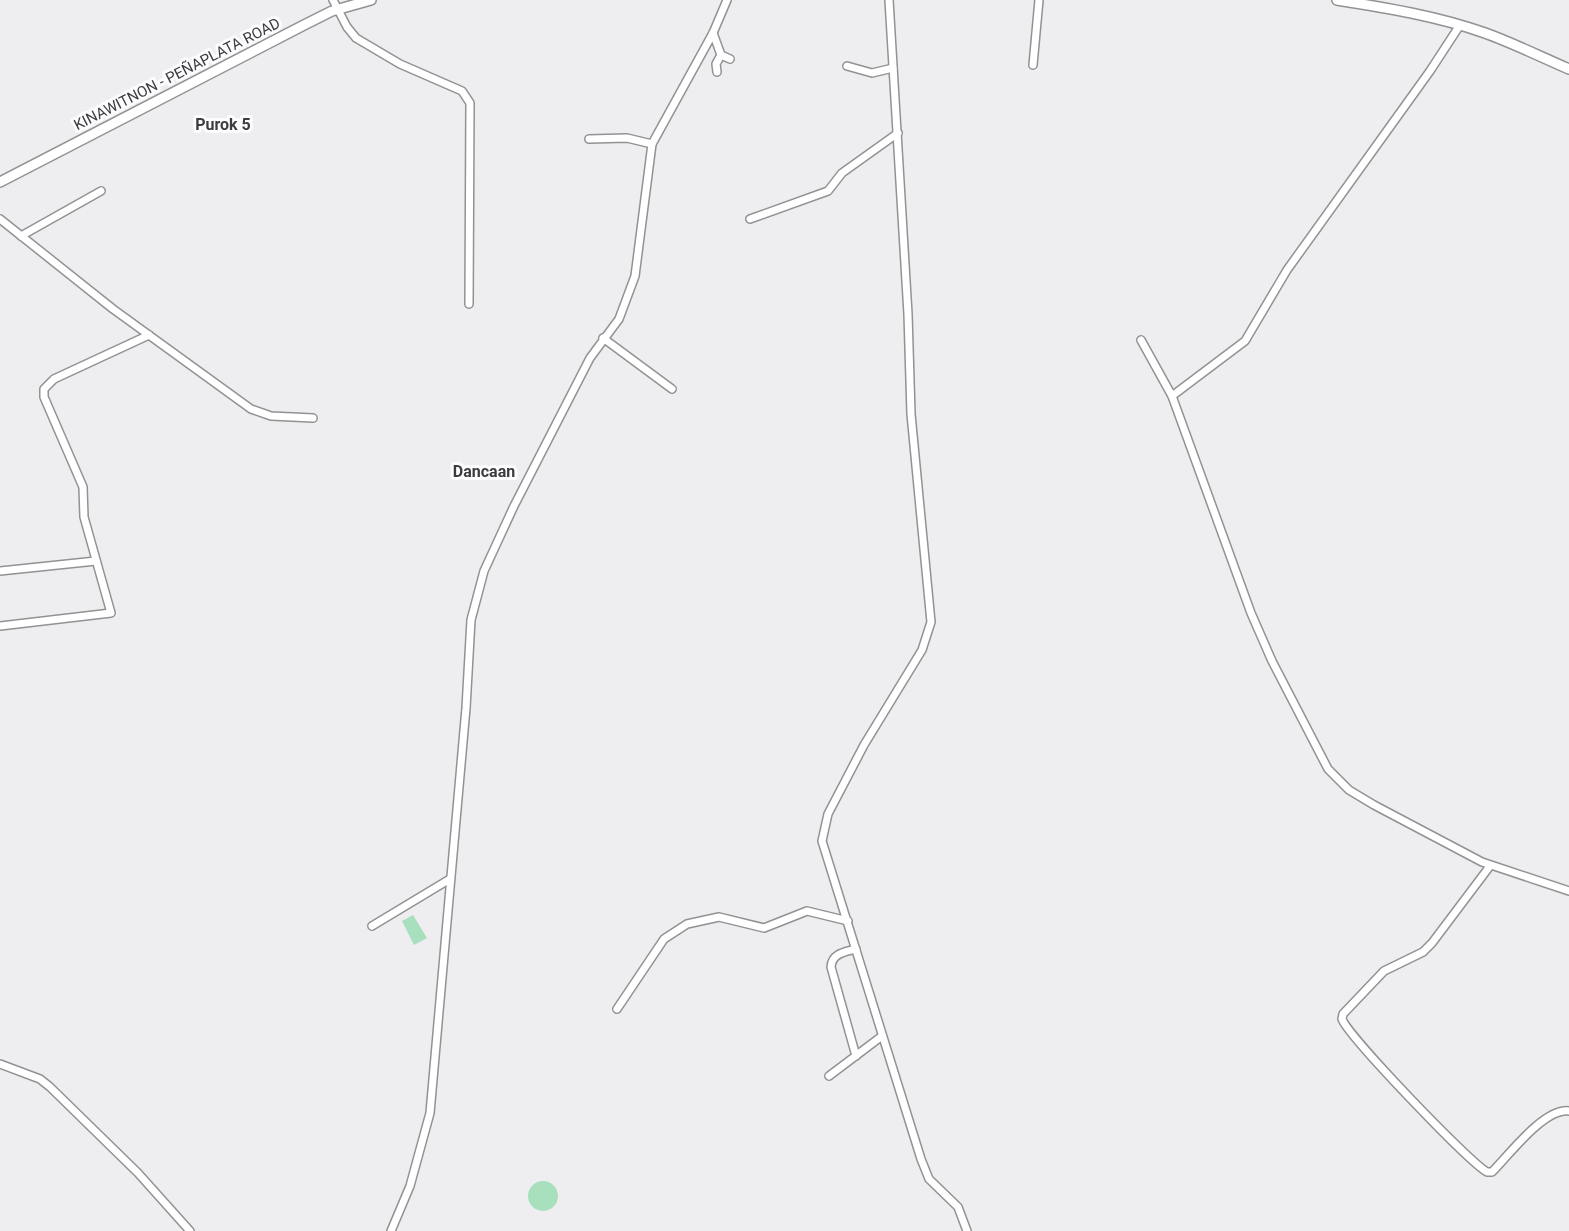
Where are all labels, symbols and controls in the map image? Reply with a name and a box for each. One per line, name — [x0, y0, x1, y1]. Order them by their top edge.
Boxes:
street label: KINAWITNON - PEÑAPLATA ROAD — [71, 14, 283, 134]
district label: Purok 5 — [195, 115, 251, 134]
district label: Dancaan — [453, 462, 515, 481]

